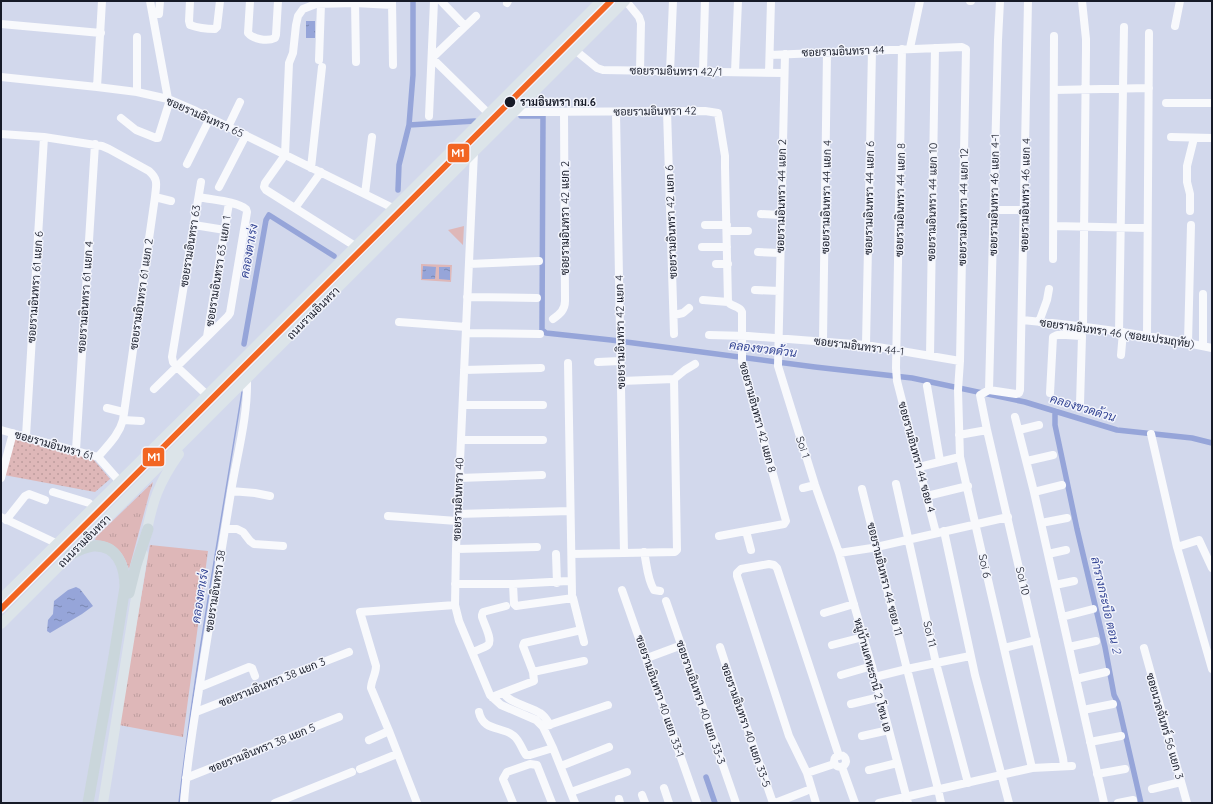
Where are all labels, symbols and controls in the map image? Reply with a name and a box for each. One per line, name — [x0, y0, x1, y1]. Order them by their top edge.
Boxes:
street label: ซอยรามอินทรา 44 — [801, 43, 885, 59]
street label: ซอยรามอินทรา 42/1 — [629, 63, 723, 79]
street label: ซอยรามอินทรา 65 — [164, 94, 246, 140]
marker: รามอินทรา กม.6 — [503, 95, 517, 109]
place label: รามอินทรา กม.6 — [520, 95, 596, 109]
street label: ซอยรามอินทรา 42 — [613, 103, 697, 119]
street label: ซอยรามอินทรา 46 แยก 4-1 — [986, 134, 1002, 256]
street label: ซอยรามอินทรา 46 แยก 4 — [1017, 138, 1033, 252]
street label: ซอยรามอินทรา 44 แยก 2 — [773, 139, 789, 253]
street label: ซอยรามอินทรา 44 แยก 4 — [818, 140, 834, 254]
street label: ซอยรามอินทรา 44 แยก 6 — [861, 141, 877, 255]
line badge: M1 — [447, 143, 470, 163]
street label: ซอยรามอินทรา 44 แยก 8 — [892, 143, 908, 257]
street label: ซอยรามอินทรา 44 แยก 10 — [924, 143, 940, 261]
text: M1 — [451, 146, 465, 160]
street label: ซอยรามอินทรา 44 แยก 12 — [955, 148, 971, 266]
street label: ซอยรามอินทรา 42 แยก 2 — [558, 161, 572, 275]
street label: ซอยรามอินทรา 42 แยก 6 — [662, 165, 680, 279]
street label: ซอยรามอินทรา 63 — [177, 204, 203, 288]
street label: ซอยรามอินทรา 63 แยก 1 — [202, 215, 234, 327]
water label: คลองตาเร่ง — [236, 222, 261, 279]
street label: ซอยรามอินทรา 61 แยก 6 — [24, 231, 46, 343]
street label: ซอยรามอินทรา 61 แยก 2 — [126, 237, 156, 351]
street label: ซอยรามอินทรา 61 แยก 4 — [74, 240, 96, 353]
street label: ซอยรามอินทรา 42 แยก 4 — [612, 275, 628, 389]
street label: ถนนรามอินทรา — [284, 284, 342, 342]
street label: ซอยรามอินทรา 46 (ซอยเปรมฤทัย) — [1039, 315, 1195, 351]
street label: ซอยรามอินทรา 44-1 — [813, 334, 905, 358]
water label: คลองขวดด้วน — [728, 337, 798, 360]
street label: ซอยรามอินทรา 42 แยก 8 — [736, 360, 780, 474]
water label: คลองขวดด้วน — [1048, 390, 1118, 425]
street label: ซอยรามอินทรา 44 ซอย 4 — [895, 400, 939, 514]
street label: ซอยรามอินทรา 61 — [13, 427, 95, 463]
street label: Soi 1 — [793, 434, 813, 460]
line badge: M1 — [142, 447, 165, 467]
text: M1 — [147, 450, 161, 464]
street label: ซอยรามอินทรา 40 — [450, 457, 466, 541]
street label: ถนนรามอินทรา — [55, 512, 113, 570]
street label: ซอยรามอินทรา 44 ซอย 11 — [864, 521, 906, 637]
street label: ซอยรามอินทรา 38 — [202, 549, 228, 633]
street label: Soi 6 — [976, 553, 994, 579]
water label: ลำรางกระบือ ตอน 2 — [1088, 555, 1125, 656]
street label: Soi 10 — [1013, 565, 1033, 597]
water label: คลองตาเร่ง — [188, 567, 211, 624]
street label: หมู่บ้านเคหะธานี 2 โซน เอ — [850, 616, 896, 734]
street label: Soi 11 — [920, 620, 940, 648]
street label: ซอยรามอินทรา 40 แยก 33-1 — [633, 633, 687, 759]
street label: ซอยรามอินทรา 40 แยก 33-3 — [673, 638, 729, 766]
street label: ซอยรามอินทรา 38 แยก 3 — [217, 654, 328, 710]
street label: ซอยรามอินทรา 40 แยก 33-5 — [718, 661, 774, 789]
street label: ซอยนวลจันทร์ 56 แยก 3 — [1143, 671, 1188, 781]
street label: ซอยรามอินทรา 38 แยก 5 — [207, 720, 317, 776]

